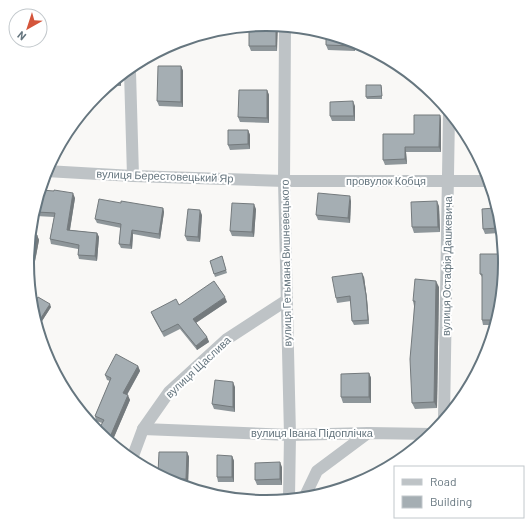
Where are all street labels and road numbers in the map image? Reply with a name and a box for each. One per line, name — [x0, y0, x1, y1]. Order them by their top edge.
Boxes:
street label: вулиця Берестовецький Яр — [96, 167, 234, 184]
street label: провулок Кобця — [346, 174, 426, 187]
street label: вулиця Гетьмана Вишневецького — [278, 179, 293, 347]
street label: вулиця Остафія Дашкевича — [439, 195, 454, 336]
street label: вулиця Щаслива — [162, 333, 234, 400]
street label: вулиця Івана Підоплічка — [251, 426, 374, 439]

